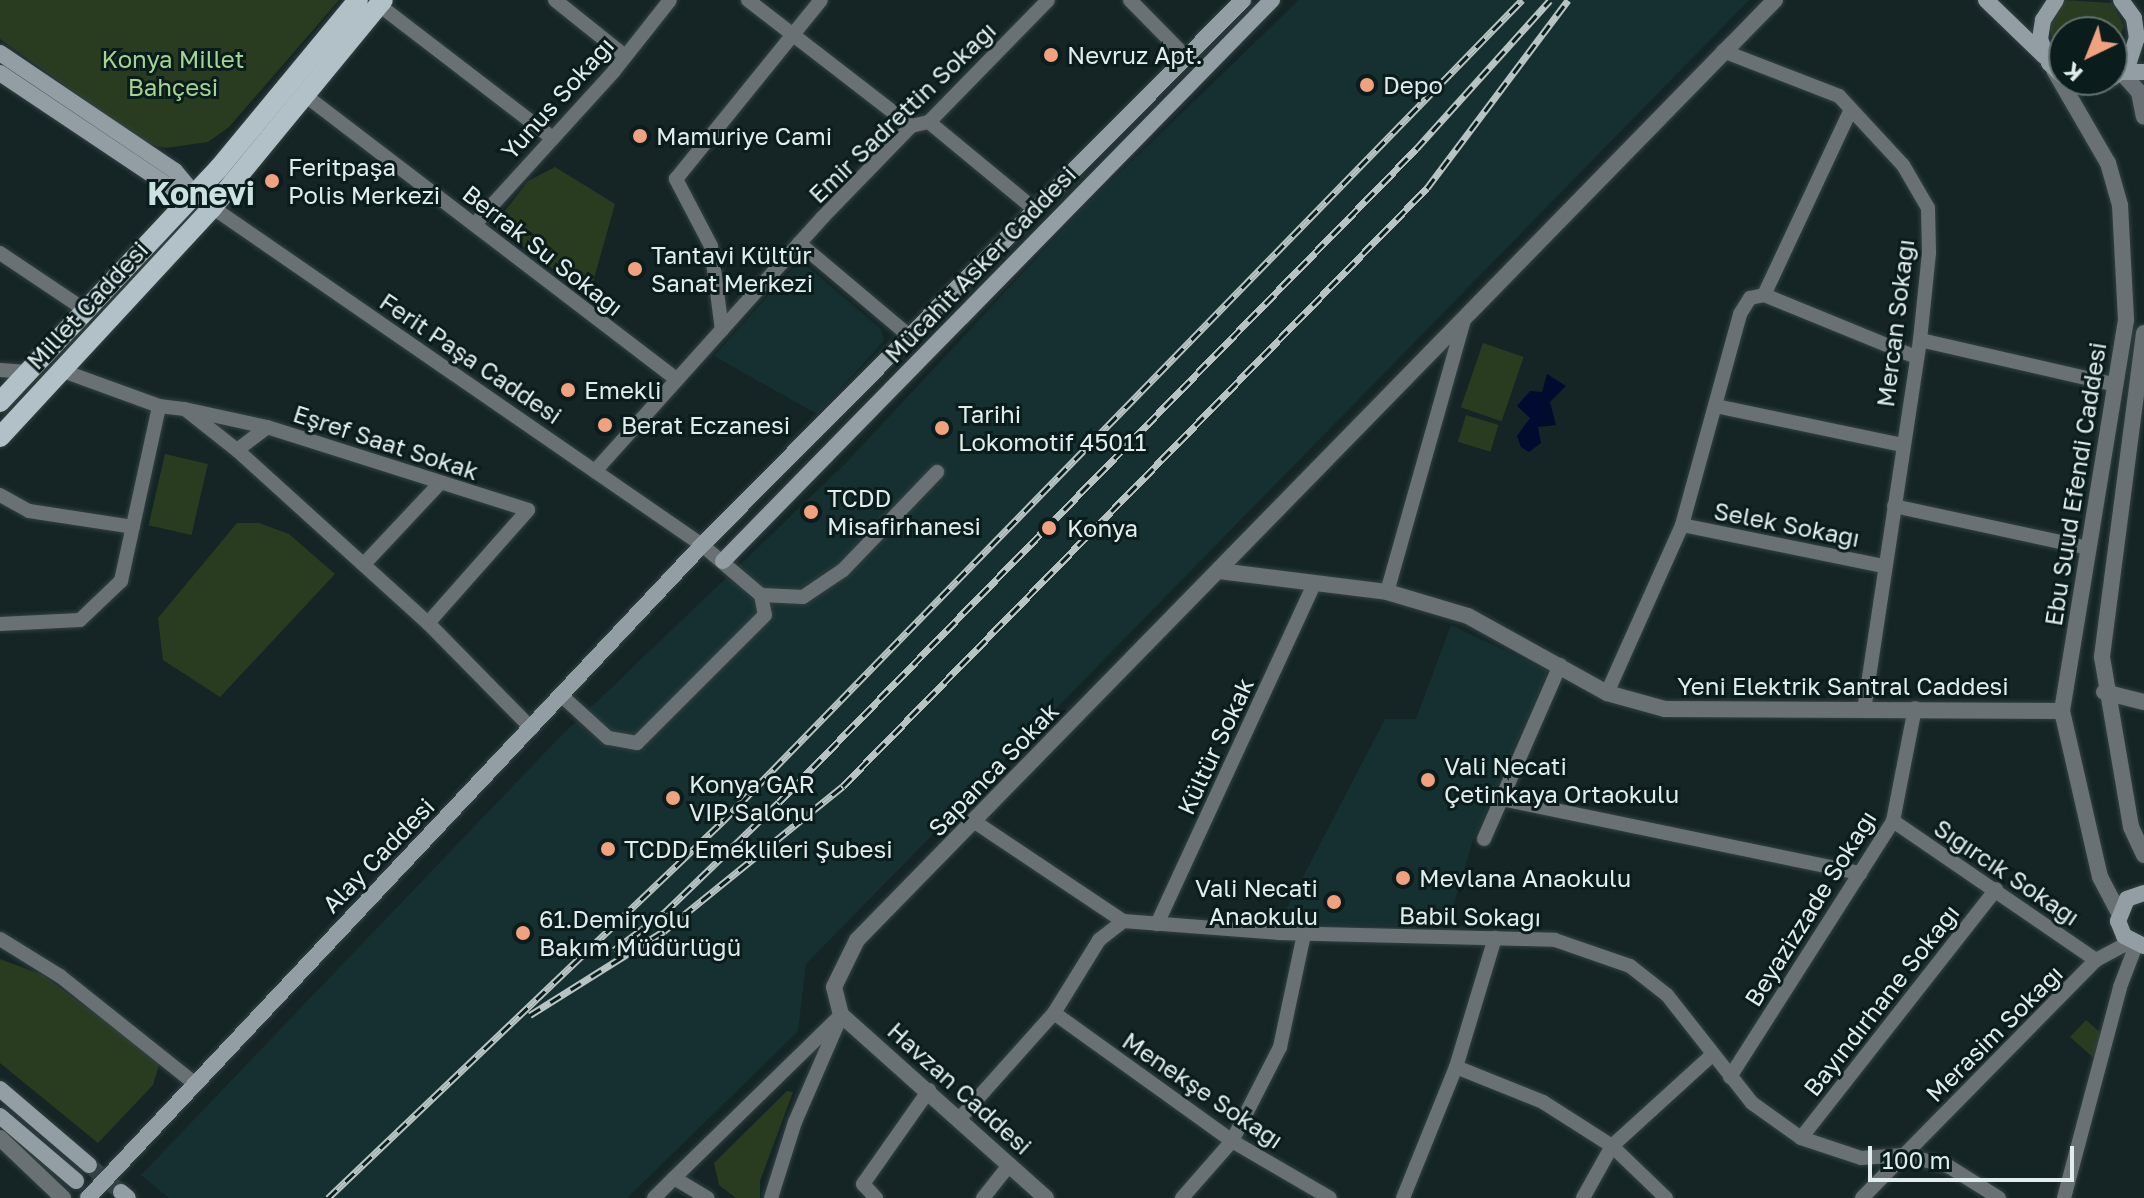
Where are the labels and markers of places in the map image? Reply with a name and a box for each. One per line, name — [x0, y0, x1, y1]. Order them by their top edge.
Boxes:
place label: Nevruz Apt. — [1067, 41, 1203, 69]
marker: Nevruz Apt. — [1042, 46, 1060, 64]
place label: Depo — [1383, 71, 1443, 99]
marker: Depo — [1358, 76, 1376, 94]
place label: Mamuriye Cami — [656, 122, 832, 150]
marker: Mamuriye Cami — [631, 127, 649, 145]
place label: Feritpaşa Polis Merkezi — [288, 153, 440, 209]
marker: Feritpaşa Polis Merkezi — [263, 172, 281, 190]
place label: Tantavi Kültür Sanat Merkezi — [651, 241, 813, 297]
marker: Tantavi Kültür Sanat Merkezi — [626, 260, 644, 278]
place label: Emekli — [584, 376, 661, 404]
marker: Emekli — [559, 381, 577, 399]
place label: Tarihi Lokomotif 45011 — [958, 400, 1146, 456]
place label: Berat Eczanesi — [621, 411, 790, 439]
marker: Berat Eczanesi — [596, 416, 614, 434]
marker: Tarihi Lokomotif 45011 — [933, 419, 951, 437]
place label: TCDD Misafirhanesi — [827, 484, 981, 540]
marker: TCDD Misafirhanesi — [802, 503, 820, 521]
place label: Konya — [1067, 514, 1138, 542]
marker: Konya — [1038, 517, 1060, 539]
place label: Vali Necati Çetinkaya Ortaokulu — [1444, 752, 1679, 808]
place label: Konya GAR VIP Salonu — [689, 770, 815, 826]
marker: Vali Necati Çetinkaya Ortaokulu — [1419, 771, 1437, 789]
marker: Konya GAR VIP Salonu — [664, 789, 682, 807]
place label: TCDD Emeklileri Şubesi — [624, 835, 893, 863]
marker: TCDD Emeklileri Şubesi — [599, 840, 617, 858]
place label: Mevlana Anaokulu — [1419, 864, 1631, 892]
marker: Mevlana Anaokulu — [1394, 869, 1412, 887]
place label: Vali Necati Anaokulu — [1195, 874, 1318, 930]
marker: Vali Necati Anaokulu — [1325, 893, 1343, 911]
place label: 61.Demiryolu Bakım Müdürlüğü — [539, 905, 741, 961]
marker: 61.Demiryolu Bakım Müdürlüğü — [514, 924, 532, 942]

